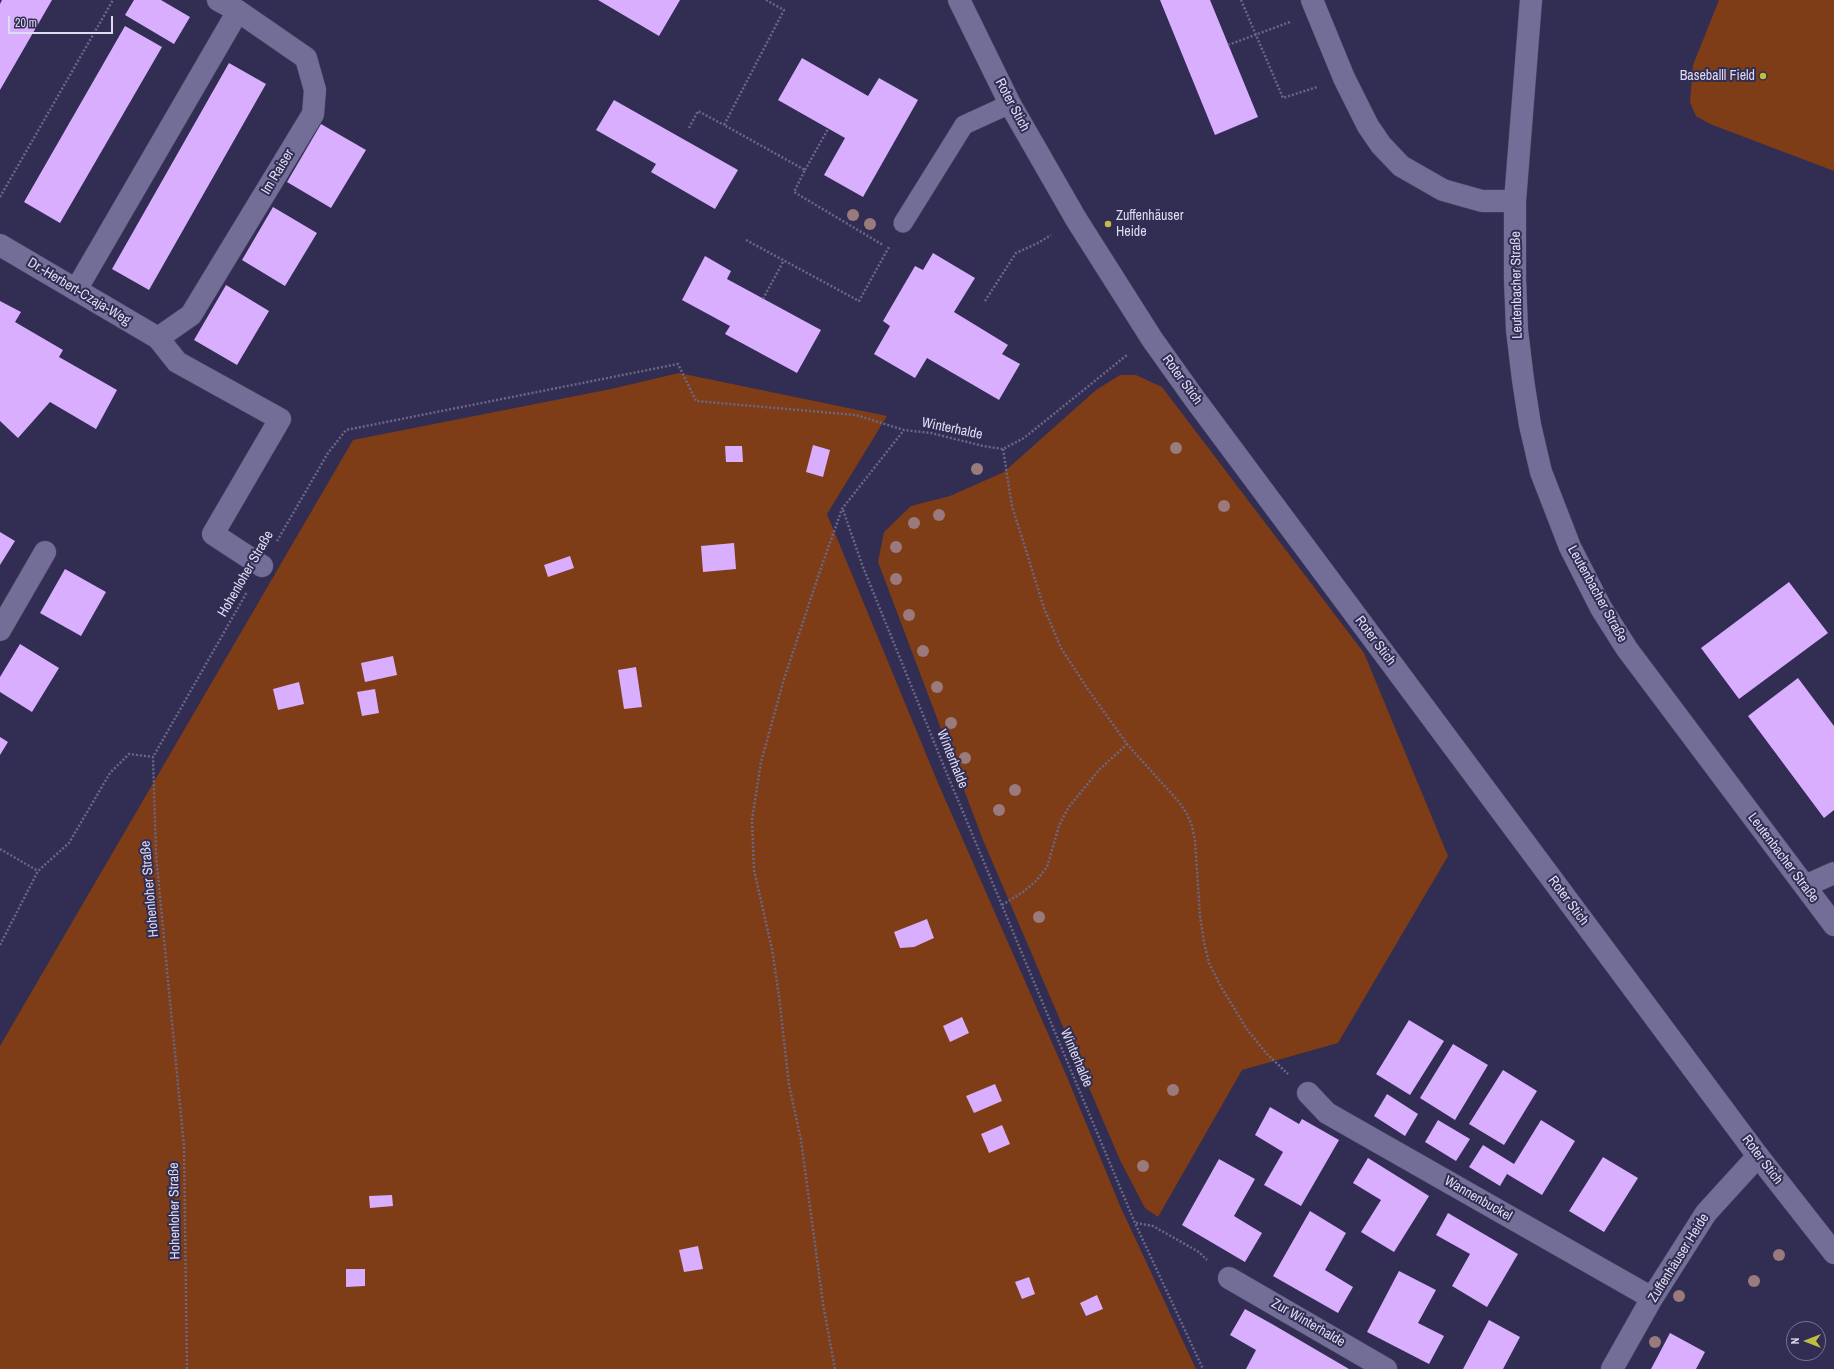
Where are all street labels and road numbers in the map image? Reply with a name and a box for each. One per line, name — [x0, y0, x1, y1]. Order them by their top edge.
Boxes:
street label: Roter Stich — [991, 76, 1033, 134]
street label: Im Raiser — [258, 146, 298, 198]
street label: Leutenbacher Straße — [1508, 231, 1526, 339]
street label: Dr.-Herbert-Czaja-Weg — [24, 255, 134, 329]
street label: Roter Stich — [1158, 352, 1206, 408]
street label: Winterhalde — [920, 414, 984, 444]
street label: Hohenloher Straße — [214, 528, 278, 620]
street label: Leutenbacher Straße — [1564, 543, 1630, 645]
street label: Roter Stich — [1351, 613, 1399, 669]
street label: Winterhalde — [933, 727, 971, 791]
street label: Leutenbacher Straße — [1744, 810, 1822, 906]
street label: Hohenloher Straße — [137, 840, 163, 938]
street label: Roter Stich — [1544, 873, 1592, 929]
street label: Winterhalde — [1056, 1026, 1096, 1090]
street label: Roter Stich — [1738, 1132, 1786, 1188]
street label: Hohenloher Straße — [166, 1162, 184, 1260]
street label: Wannenbuckel — [1441, 1173, 1515, 1225]
street label: Zuffenhäuser Heide — [1645, 1211, 1713, 1305]
street label: Zur Winterhalde — [1268, 1295, 1348, 1351]

